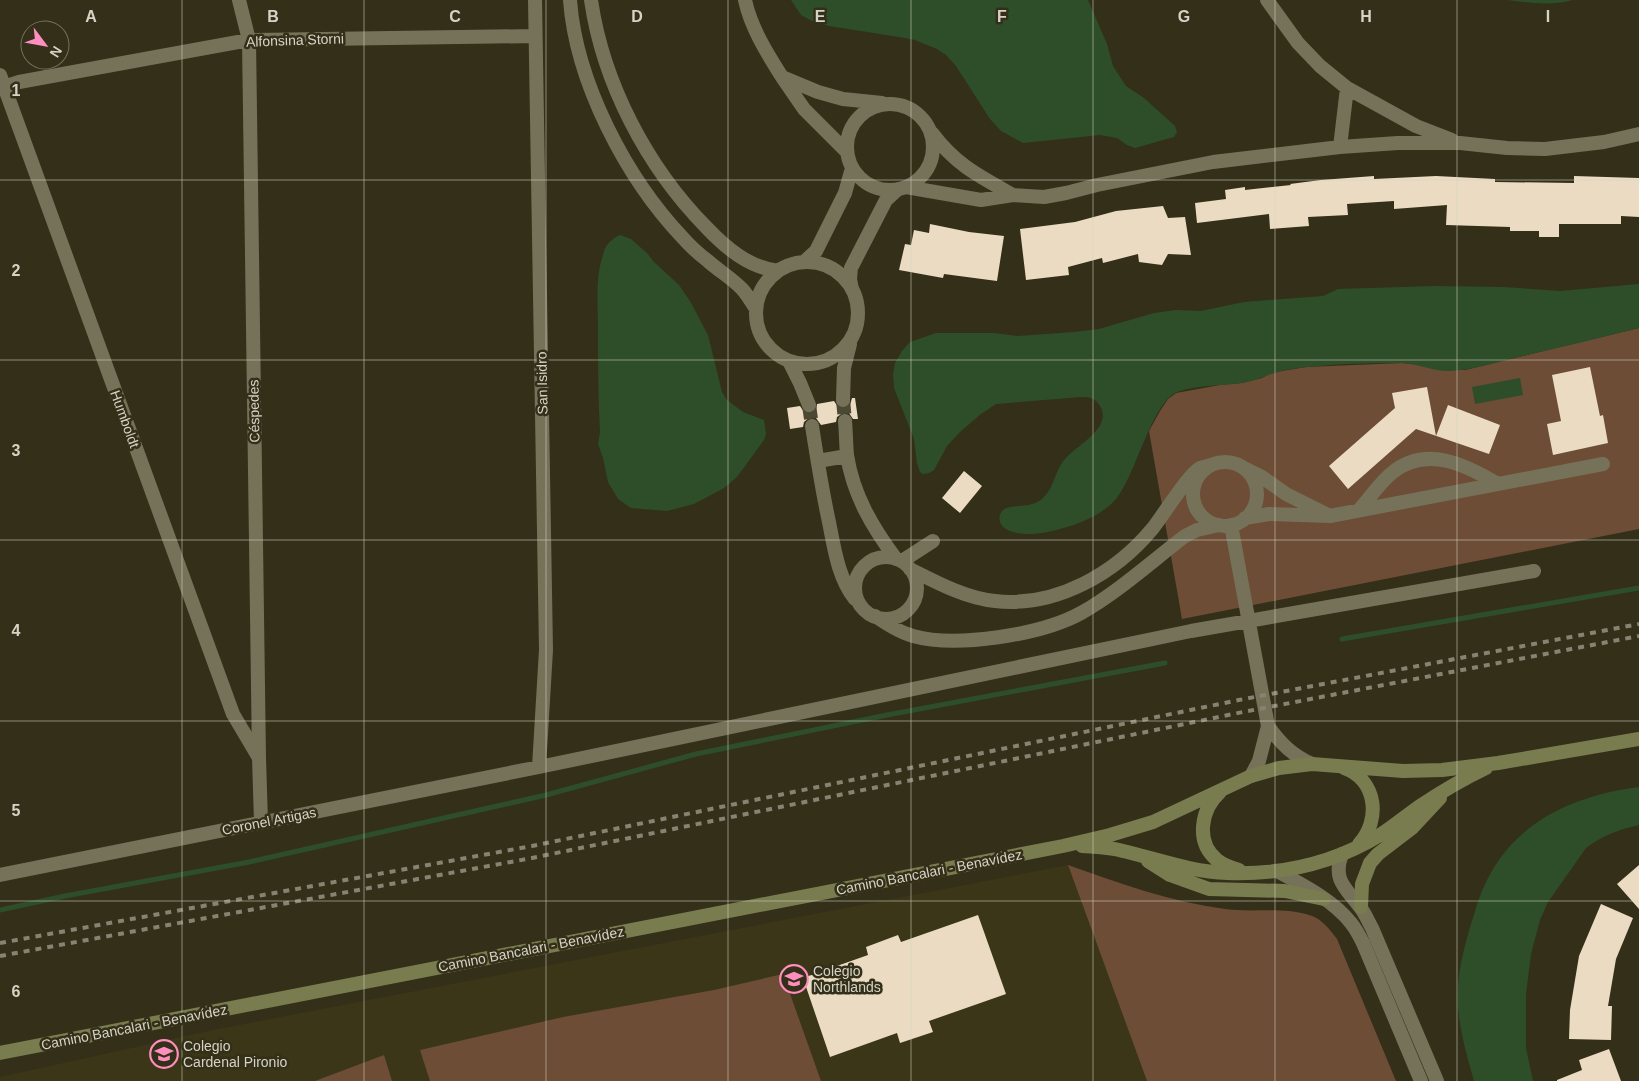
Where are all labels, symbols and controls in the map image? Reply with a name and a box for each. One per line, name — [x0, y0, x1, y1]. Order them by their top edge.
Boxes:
text: A — [85, 8, 97, 25]
text: B — [267, 8, 279, 25]
text: C — [449, 8, 461, 25]
text: D — [631, 8, 643, 25]
text: E — [815, 8, 826, 25]
text: F — [997, 8, 1007, 25]
text: G — [1178, 8, 1190, 25]
text: H — [1360, 8, 1372, 25]
text: I — [1546, 8, 1550, 25]
north arrow — [20, 20, 70, 70]
street label: Alfonsina Storni — [246, 30, 344, 50]
text: N — [47, 43, 65, 60]
text: 1 — [12, 82, 21, 99]
text: 2 — [12, 262, 21, 279]
street label: San Isidro — [533, 351, 551, 415]
street label: Céspedes — [245, 379, 263, 443]
street label: Humboldt — [107, 388, 143, 450]
text: 3 — [12, 442, 21, 459]
text: 4 — [12, 622, 21, 639]
text: 5 — [12, 802, 21, 819]
street label: Coronel Artigas — [220, 804, 318, 838]
street label: Camino Bancalari - Benavídez — [835, 846, 1023, 898]
street label: Camino Bancalari - Benavídez — [437, 923, 625, 975]
place label: Colegio Northlands — [813, 963, 881, 995]
school or university icon: Colegio Northlands — [779, 964, 809, 994]
text: 6 — [12, 983, 21, 1000]
street label: Camino Bancalari - Benavídez — [40, 1001, 228, 1053]
place label: Colegio Cardenal Pironio — [183, 1038, 287, 1070]
school or university icon: Colegio Cardenal Pironio — [149, 1039, 179, 1069]

